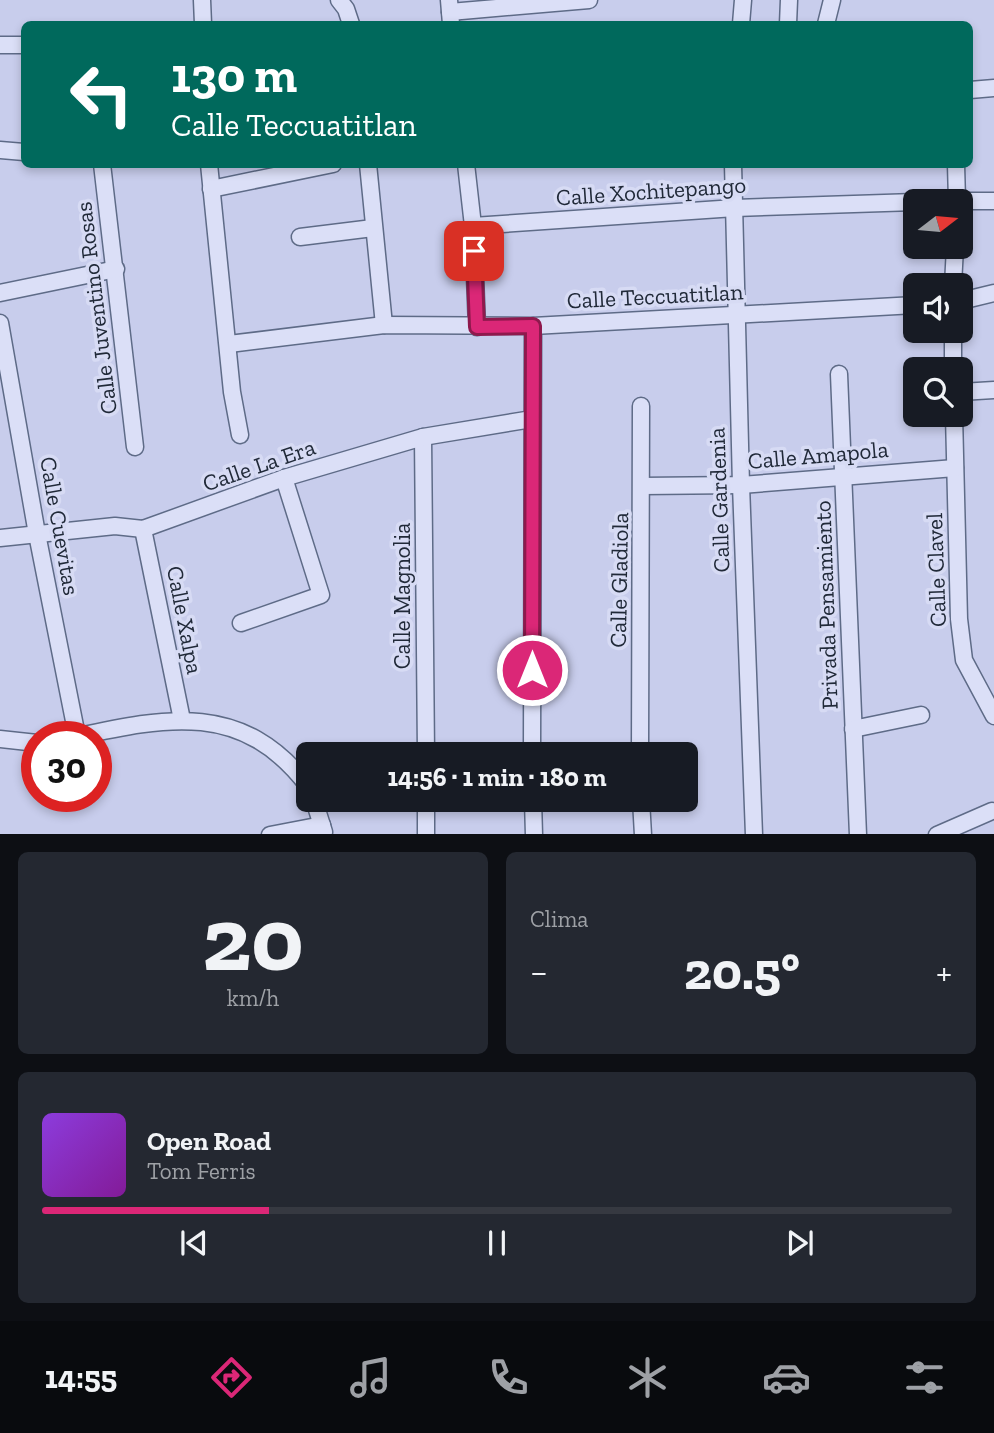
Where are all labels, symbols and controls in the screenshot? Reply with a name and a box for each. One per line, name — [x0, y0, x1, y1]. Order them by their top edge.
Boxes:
text: 130 m — [171, 46, 297, 105]
icon: left — [56, 49, 147, 140]
text: Calle Teccuatitlan — [171, 106, 417, 144]
street label: Calle Xochitepango — [555, 170, 747, 212]
north arrow — [903, 189, 973, 259]
map controls — [903, 189, 973, 427]
street label: Calle Juventino Rosas — [69, 200, 123, 416]
pin — [444, 221, 504, 281]
icon: arrive — [455, 232, 493, 270]
button: sound — [903, 273, 973, 343]
street label: Calle Teccuatitlan — [566, 277, 744, 315]
button: search — [903, 357, 973, 427]
street label: Calle Gardenia — [702, 427, 736, 573]
street label: Calle La Era — [199, 433, 319, 497]
street label: Calle Amapola — [747, 435, 889, 475]
street label: Calle Cuevitas — [34, 455, 86, 597]
street label: Privada Pensamiento — [808, 500, 844, 710]
street label: Calle Gladiola — [604, 512, 634, 648]
street label: Calle Clavel — [920, 512, 952, 628]
street label: Calle Magnolia — [388, 523, 416, 669]
street label: Calle Xalpa — [161, 564, 209, 676]
position arrow — [495, 633, 569, 707]
speed limit sign: 30 — [21, 721, 112, 812]
text: 14:56 · 1 min · 180 m — [387, 761, 607, 793]
text: 20 — [202, 884, 304, 993]
text: Clima — [530, 905, 588, 933]
text: 20.5° — [684, 940, 800, 1002]
text: − — [530, 949, 548, 995]
text: + — [936, 949, 952, 995]
text: km/h — [227, 984, 279, 1012]
text: Open Road — [147, 1125, 271, 1157]
text: Tom Ferris — [147, 1157, 256, 1185]
icon: previous — [175, 1224, 213, 1262]
icon: pause — [478, 1224, 516, 1262]
icon: next — [781, 1224, 819, 1262]
icon: directions — [207, 1353, 256, 1402]
icon: music — [346, 1353, 395, 1402]
icon: phone — [484, 1353, 533, 1402]
icon: climate — [623, 1353, 672, 1402]
icon: car — [762, 1353, 811, 1402]
icon: filters — [900, 1353, 949, 1402]
text: 14:55 — [45, 1358, 117, 1396]

